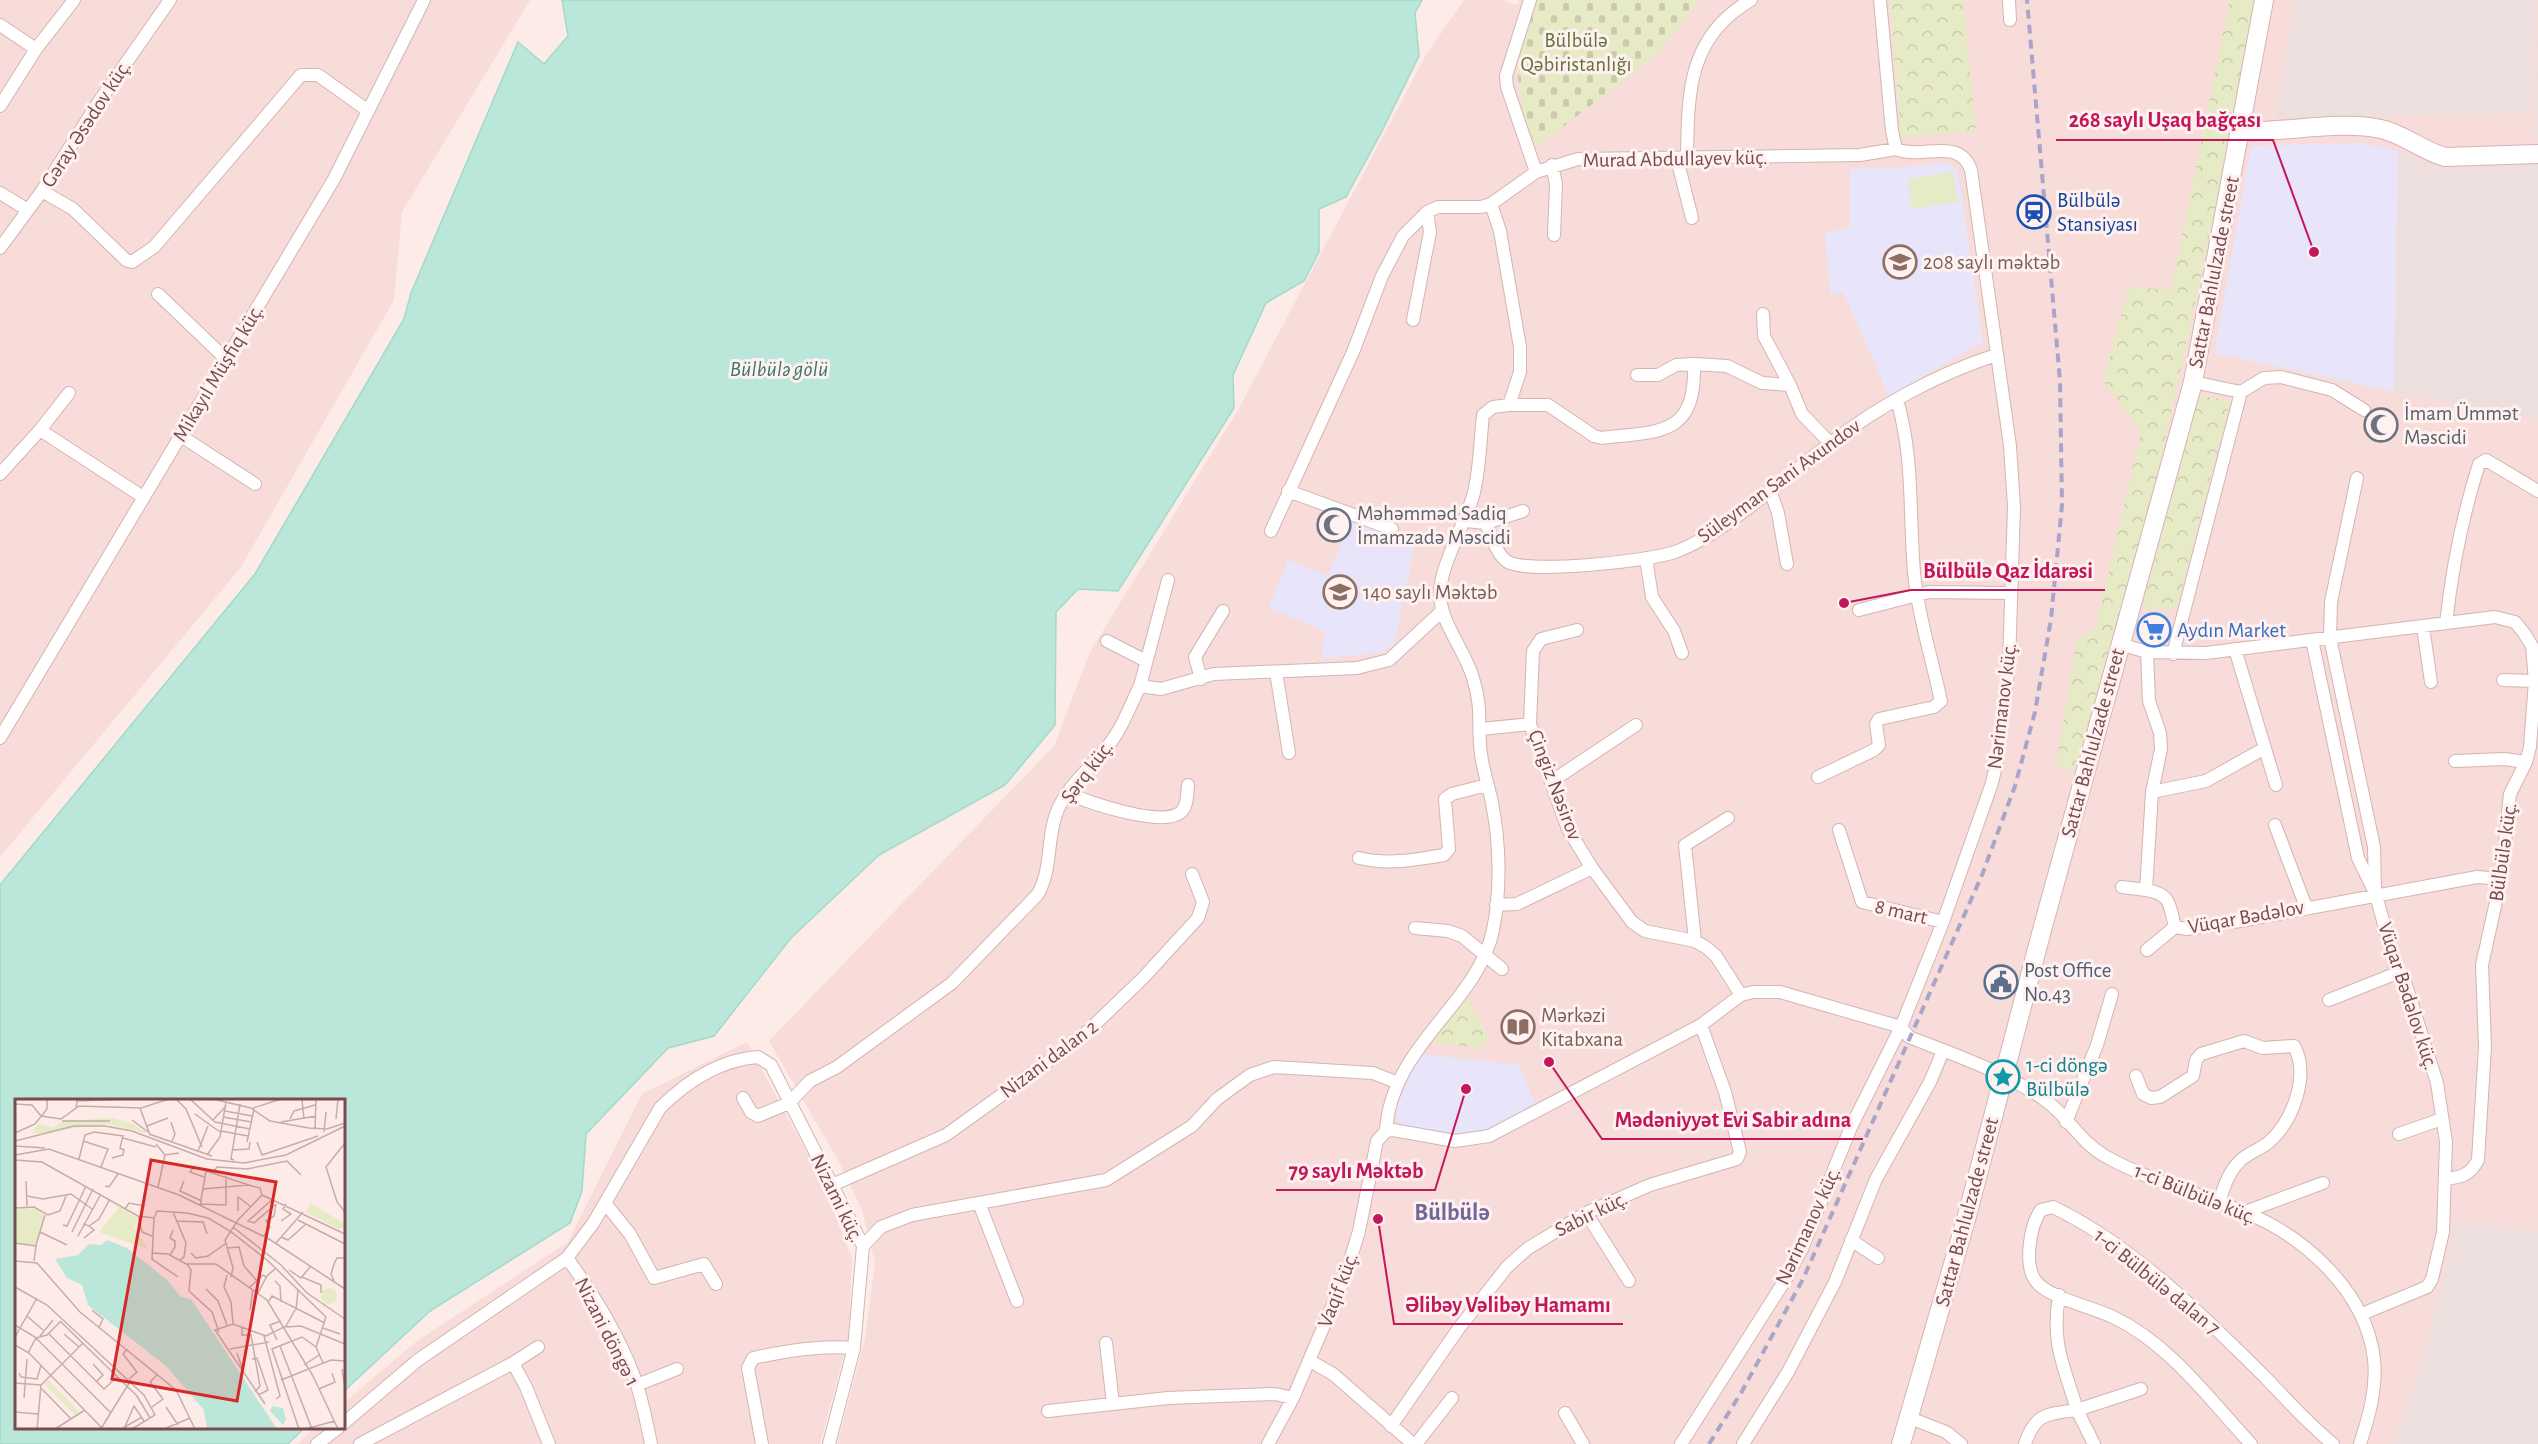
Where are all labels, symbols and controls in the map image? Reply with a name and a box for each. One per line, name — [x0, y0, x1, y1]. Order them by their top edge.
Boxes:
park label: Bülbülə Qəbiristanlığı — [1520, 30, 1632, 75]
street label: Gəray Əsədov küç. — [37, 57, 135, 191]
callout: 268 saylı Uşaq bağçası — [2056, 100, 2273, 140]
text: 268 saylı Uşaq bağçası — [2069, 109, 2261, 132]
street label: Murad Abdullayev küç. — [1582, 147, 1768, 171]
street label: Sattar Bahlulzade street — [2185, 174, 2243, 370]
place label: Bülbülə Stansiyası — [2057, 190, 2138, 235]
station icon: Bülbülə Stansiyası — [2016, 194, 2052, 230]
school or university icon: 208 saylı məktəb — [1882, 244, 1918, 280]
place label: 208 saylı məktəb — [1923, 252, 2060, 273]
street label: Mikayıl Müşfiq küç. — [169, 301, 267, 445]
water label: Bülbülə gölü — [730, 358, 828, 380]
place label: İmam Ümmət Məscidi — [2404, 402, 2519, 448]
mosque icon: İmam Ümmət Məscidi — [2363, 407, 2399, 443]
street label: Süleyman Sani Axundov — [1694, 415, 1864, 547]
place label: Məhəmməd Sadiq İmamzadə Məscidi — [1357, 503, 1511, 548]
mosque icon: Məhəmməd Sadiq İmamzadə Məscidi — [1316, 507, 1352, 543]
callout: Bülbülə Qaz İdarəsi — [1911, 550, 2105, 590]
text: Bülbülə Qaz İdarəsi — [1923, 557, 2093, 583]
school or university icon: 140 saylı Məktəb — [1322, 574, 1358, 610]
place label: 140 saylı Məktəb — [1363, 582, 1498, 603]
supermarket icon: Aydın Market — [2136, 612, 2172, 648]
place label: Aydın Market — [2177, 620, 2286, 641]
street label: Nərimanov küç. — [1984, 642, 2020, 770]
street label: Sattar Bahlulzade street — [2058, 646, 2128, 840]
street label: Çingiz Nəsirov — [1524, 727, 1586, 843]
street label: Şərq küç. — [1057, 737, 1117, 807]
street label: Bülbülə küç. — [2486, 801, 2520, 903]
street label: 8 mart — [1873, 896, 1930, 928]
street label: Vüqar Bədəlov — [2186, 896, 2306, 938]
street label: Vüqar Bədəlov küç. — [2374, 920, 2442, 1072]
place label: Post Office No.43 — [2024, 960, 2111, 1005]
public building icon: Post Office No.43 — [1983, 964, 2019, 1000]
place label: Mərkəzi Kitabxana — [1541, 1005, 1623, 1050]
library icon: Mərkəzi Kitabxana — [1500, 1009, 1536, 1045]
street label: Nizani dalan 2 — [996, 1016, 1102, 1102]
place label: 1-ci döngə Bülbülə — [2026, 1055, 2108, 1100]
place icon: 1-ci döngə Bülbülə — [1985, 1059, 2021, 1095]
inset map — [15, 1099, 345, 1429]
callout: Mədəniyyət Evi Sabir adına — [1602, 1099, 1863, 1139]
text: Mədəniyyət Evi Sabir adına — [1615, 1109, 1852, 1132]
street label: Sattar Bahlulzade street — [1932, 1115, 2002, 1309]
callout: 79 saylı Məktəb — [1276, 1150, 1435, 1190]
street label: Nizami küç. — [807, 1151, 867, 1245]
text: 79 saylı Məktəb — [1289, 1160, 1423, 1183]
street label: 1-ci Bülbülə küç. — [2131, 1160, 2259, 1228]
street label: Nərimanov küç. — [1772, 1164, 1844, 1288]
street label: Sabir küç. — [1551, 1188, 1631, 1240]
district label: Bülbülə — [1414, 1201, 1490, 1225]
street label: 1-ci Bülbülə dalan 7 — [2090, 1225, 2224, 1339]
street label: Vaqif küç. — [1314, 1250, 1362, 1330]
street label: Nizani döngə 1 — [571, 1274, 643, 1390]
callout: Əlibəy Vəlibəy Hamamı — [1394, 1284, 1623, 1324]
text: Əlibəy Vəlibəy Hamamı — [1405, 1294, 1611, 1317]

